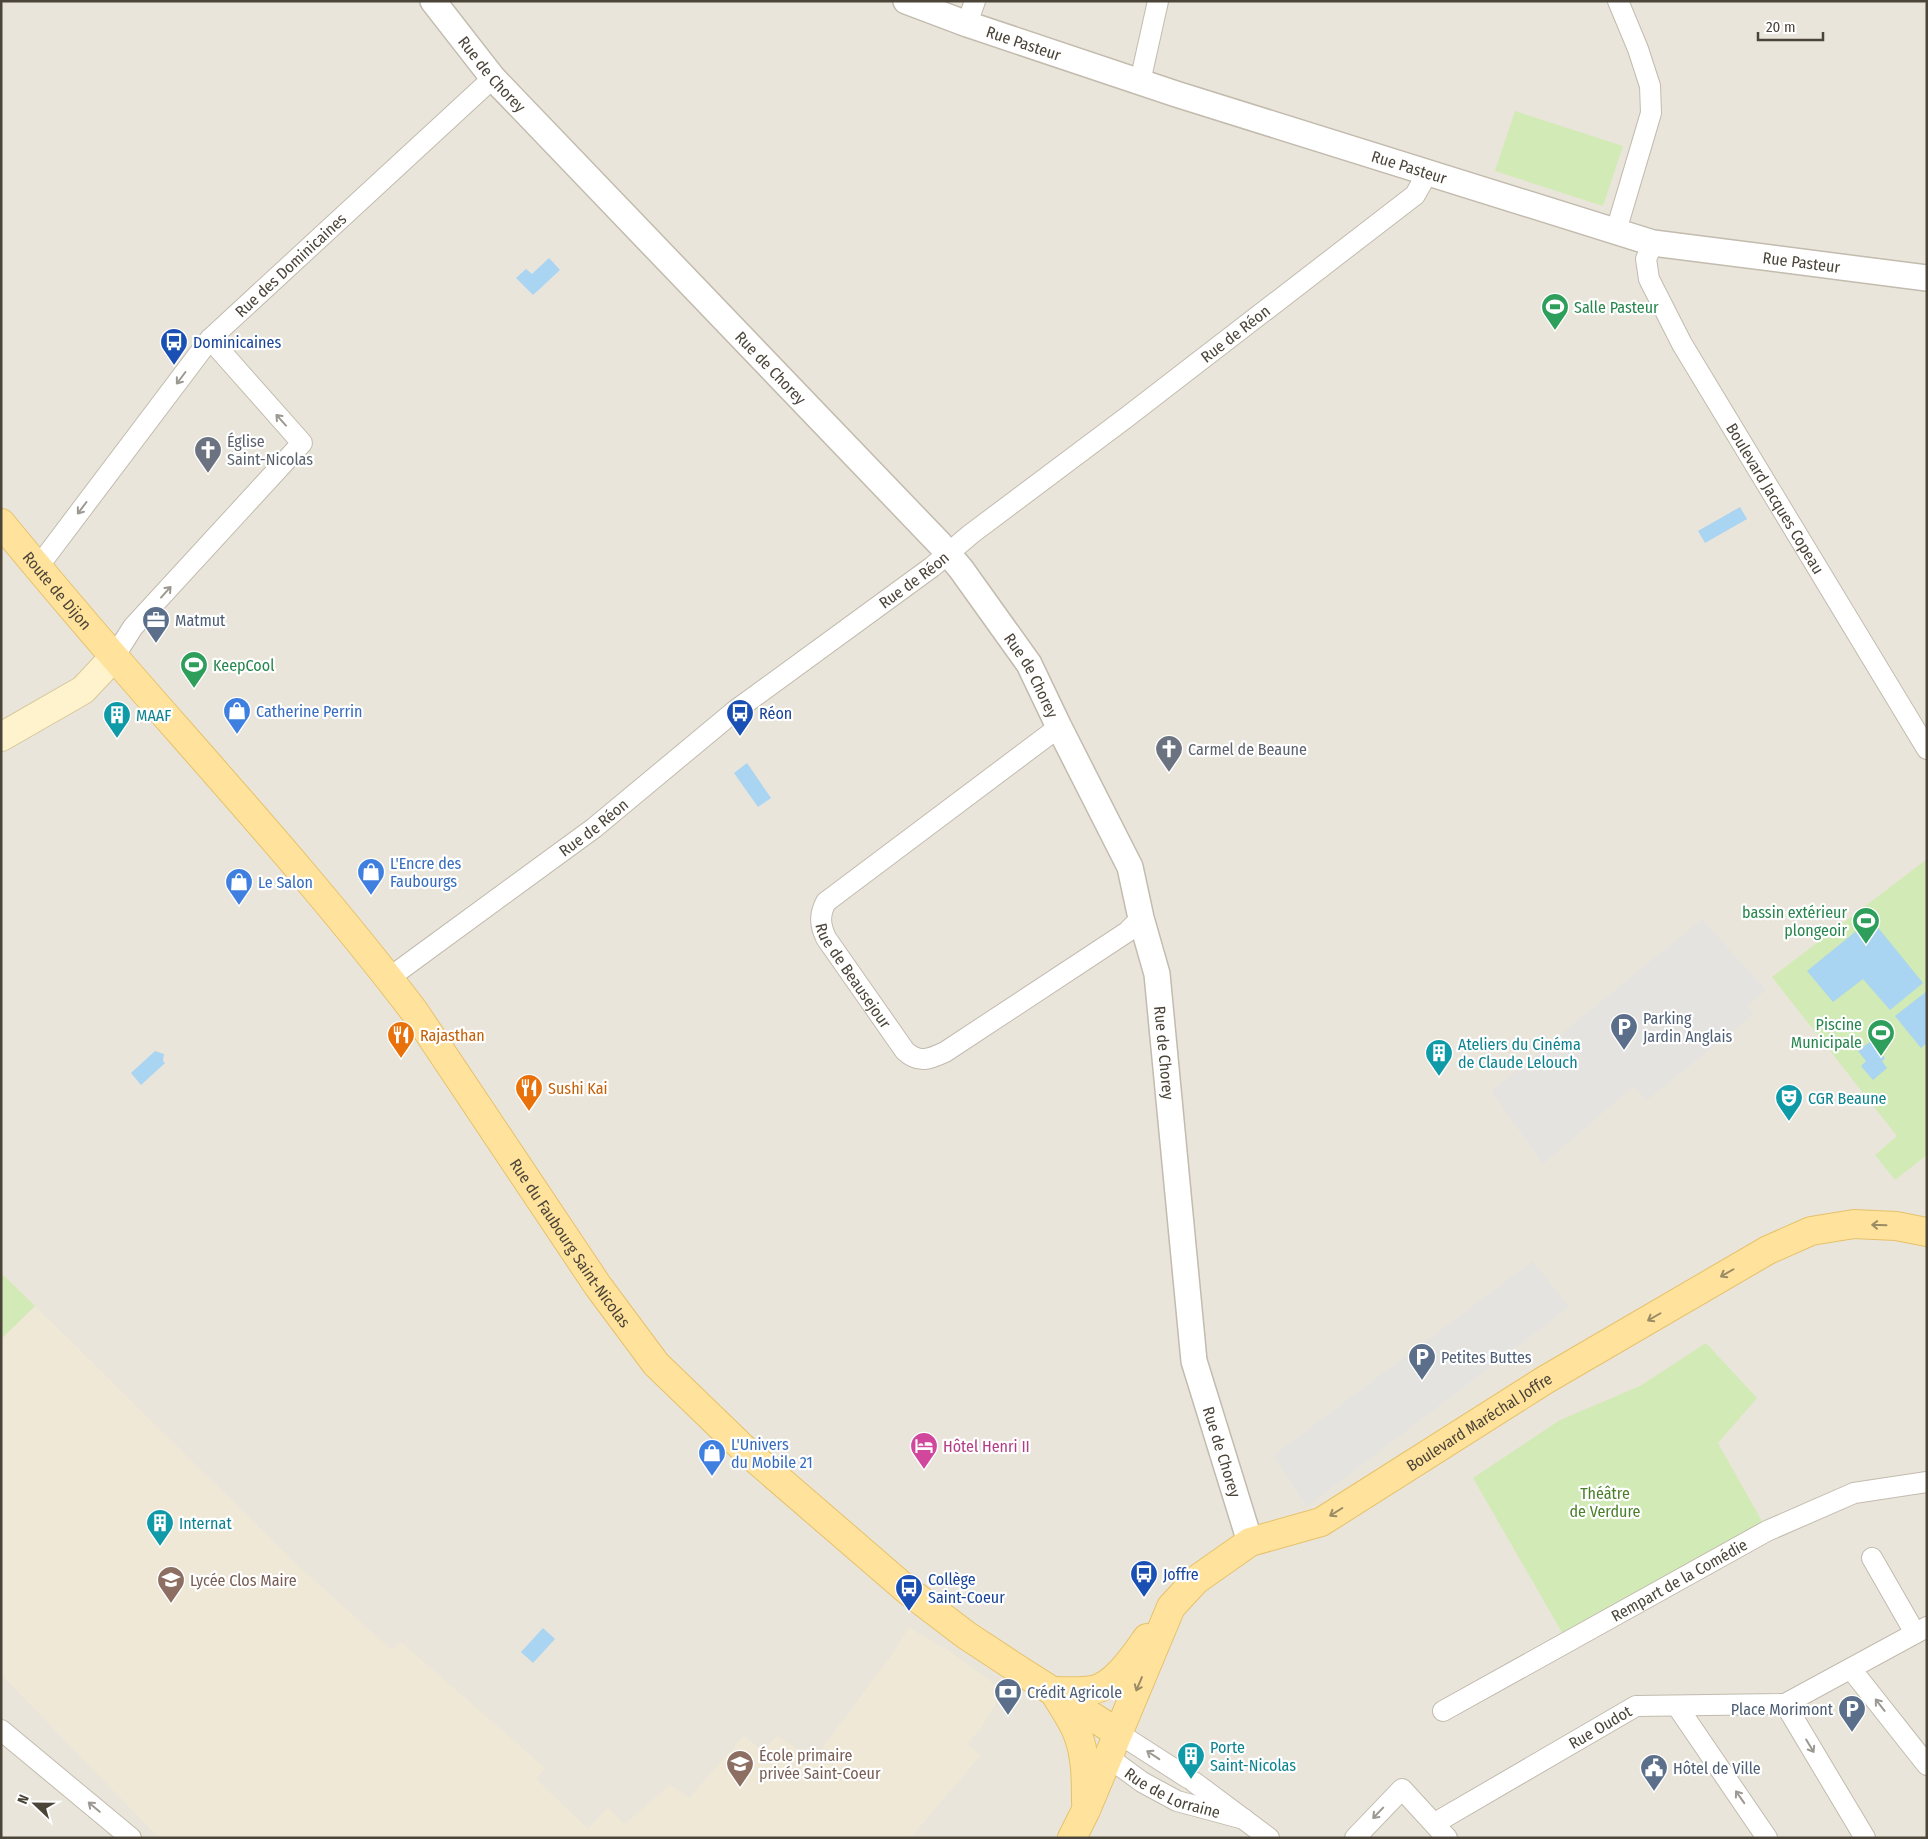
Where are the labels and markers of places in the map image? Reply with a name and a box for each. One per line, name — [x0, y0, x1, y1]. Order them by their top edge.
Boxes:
sports icon: Salle Pasteur — [1540, 292, 1570, 331]
place label: Salle Pasteur — [1574, 298, 1659, 317]
bus stop icon: Dominicaines — [159, 327, 189, 366]
place label: Dominicaines — [193, 333, 281, 352]
place label: Église Saint-Nicolas — [227, 432, 313, 469]
church icon: Église Saint-Nicolas — [193, 435, 223, 474]
office icon: Matmut — [141, 605, 171, 644]
place label: Matmut — [175, 611, 226, 630]
sports icon: KeepCool — [179, 650, 209, 689]
place label: KeepCool — [213, 656, 274, 675]
shop icon: Catherine Perrin — [222, 696, 252, 735]
bus stop icon: Réon — [725, 698, 755, 737]
building icon: MAAF — [102, 700, 132, 739]
place label: Catherine Perrin — [256, 702, 363, 721]
place label: Réon — [759, 704, 792, 723]
place label: MAAF — [136, 706, 171, 725]
church icon: Carmel de Beaune — [1154, 734, 1184, 773]
place label: Carmel de Beaune — [1188, 740, 1307, 759]
place label: L'Encre des Faubourgs — [390, 854, 462, 891]
shop icon: L'Encre des Faubourgs — [356, 857, 386, 896]
shop icon: Le Salon — [224, 867, 254, 906]
place label: Le Salon — [258, 873, 313, 892]
place label: bassin extérieur plongeoir — [1742, 903, 1847, 940]
sports icon: bassin extérieur plongeoir — [1851, 906, 1881, 945]
place label: Parking Jardin Anglais — [1643, 1009, 1733, 1046]
parking icon: Parking Jardin Anglais — [1609, 1012, 1639, 1051]
place label: Piscine Municipale — [1791, 1015, 1862, 1052]
sports icon: Piscine Municipale — [1866, 1018, 1896, 1057]
restaurant icon: Rajasthan — [386, 1020, 416, 1059]
place label: Rajasthan — [420, 1026, 485, 1045]
place label: Ateliers du Cinéma de Claude Lelouch — [1458, 1035, 1581, 1072]
building icon: Ateliers du Cinéma de Claude Lelouch — [1424, 1038, 1454, 1077]
restaurant icon: Sushi Kai — [514, 1073, 544, 1112]
place label: Sushi Kai — [548, 1079, 608, 1098]
theatre icon: CGR Beaune — [1774, 1083, 1804, 1122]
place label: CGR Beaune — [1808, 1089, 1887, 1108]
parking icon: Petites Buttes — [1407, 1342, 1437, 1381]
place label: Petites Buttes — [1441, 1348, 1532, 1367]
hotel icon: Hôtel Henri II — [909, 1431, 939, 1470]
place label: L'Univers du Mobile 21 — [731, 1435, 813, 1472]
place label: Hôtel Henri II — [943, 1437, 1030, 1456]
shop icon: L'Univers du Mobile 21 — [697, 1438, 727, 1477]
building icon: Internat — [145, 1508, 175, 1547]
place label: Internat — [179, 1514, 232, 1533]
bus stop icon: Joffre — [1129, 1559, 1159, 1598]
school or university icon: Lycée Clos Maire — [156, 1565, 186, 1604]
place label: Joffre — [1163, 1565, 1199, 1584]
place label: Collège Saint-Coeur — [928, 1570, 1005, 1607]
place label: Lycée Clos Maire — [190, 1571, 297, 1590]
bus stop icon: Collège Saint-Coeur — [894, 1573, 924, 1612]
bank icon: Crédit Agricole — [993, 1677, 1023, 1716]
place label: Crédit Agricole — [1027, 1683, 1122, 1702]
parking icon: Place Morimont — [1837, 1694, 1867, 1733]
place label: Place Morimont — [1731, 1700, 1834, 1719]
place label: Porte Saint-Nicolas — [1210, 1738, 1296, 1775]
building icon: Porte Saint-Nicolas — [1176, 1741, 1206, 1780]
place label: École primaire privée Saint-Coeur — [759, 1746, 881, 1783]
school or university icon: École primaire privée Saint-Coeur — [725, 1749, 755, 1788]
public building icon: Hôtel de Ville — [1639, 1753, 1669, 1792]
place label: Hôtel de Ville — [1673, 1759, 1761, 1778]

